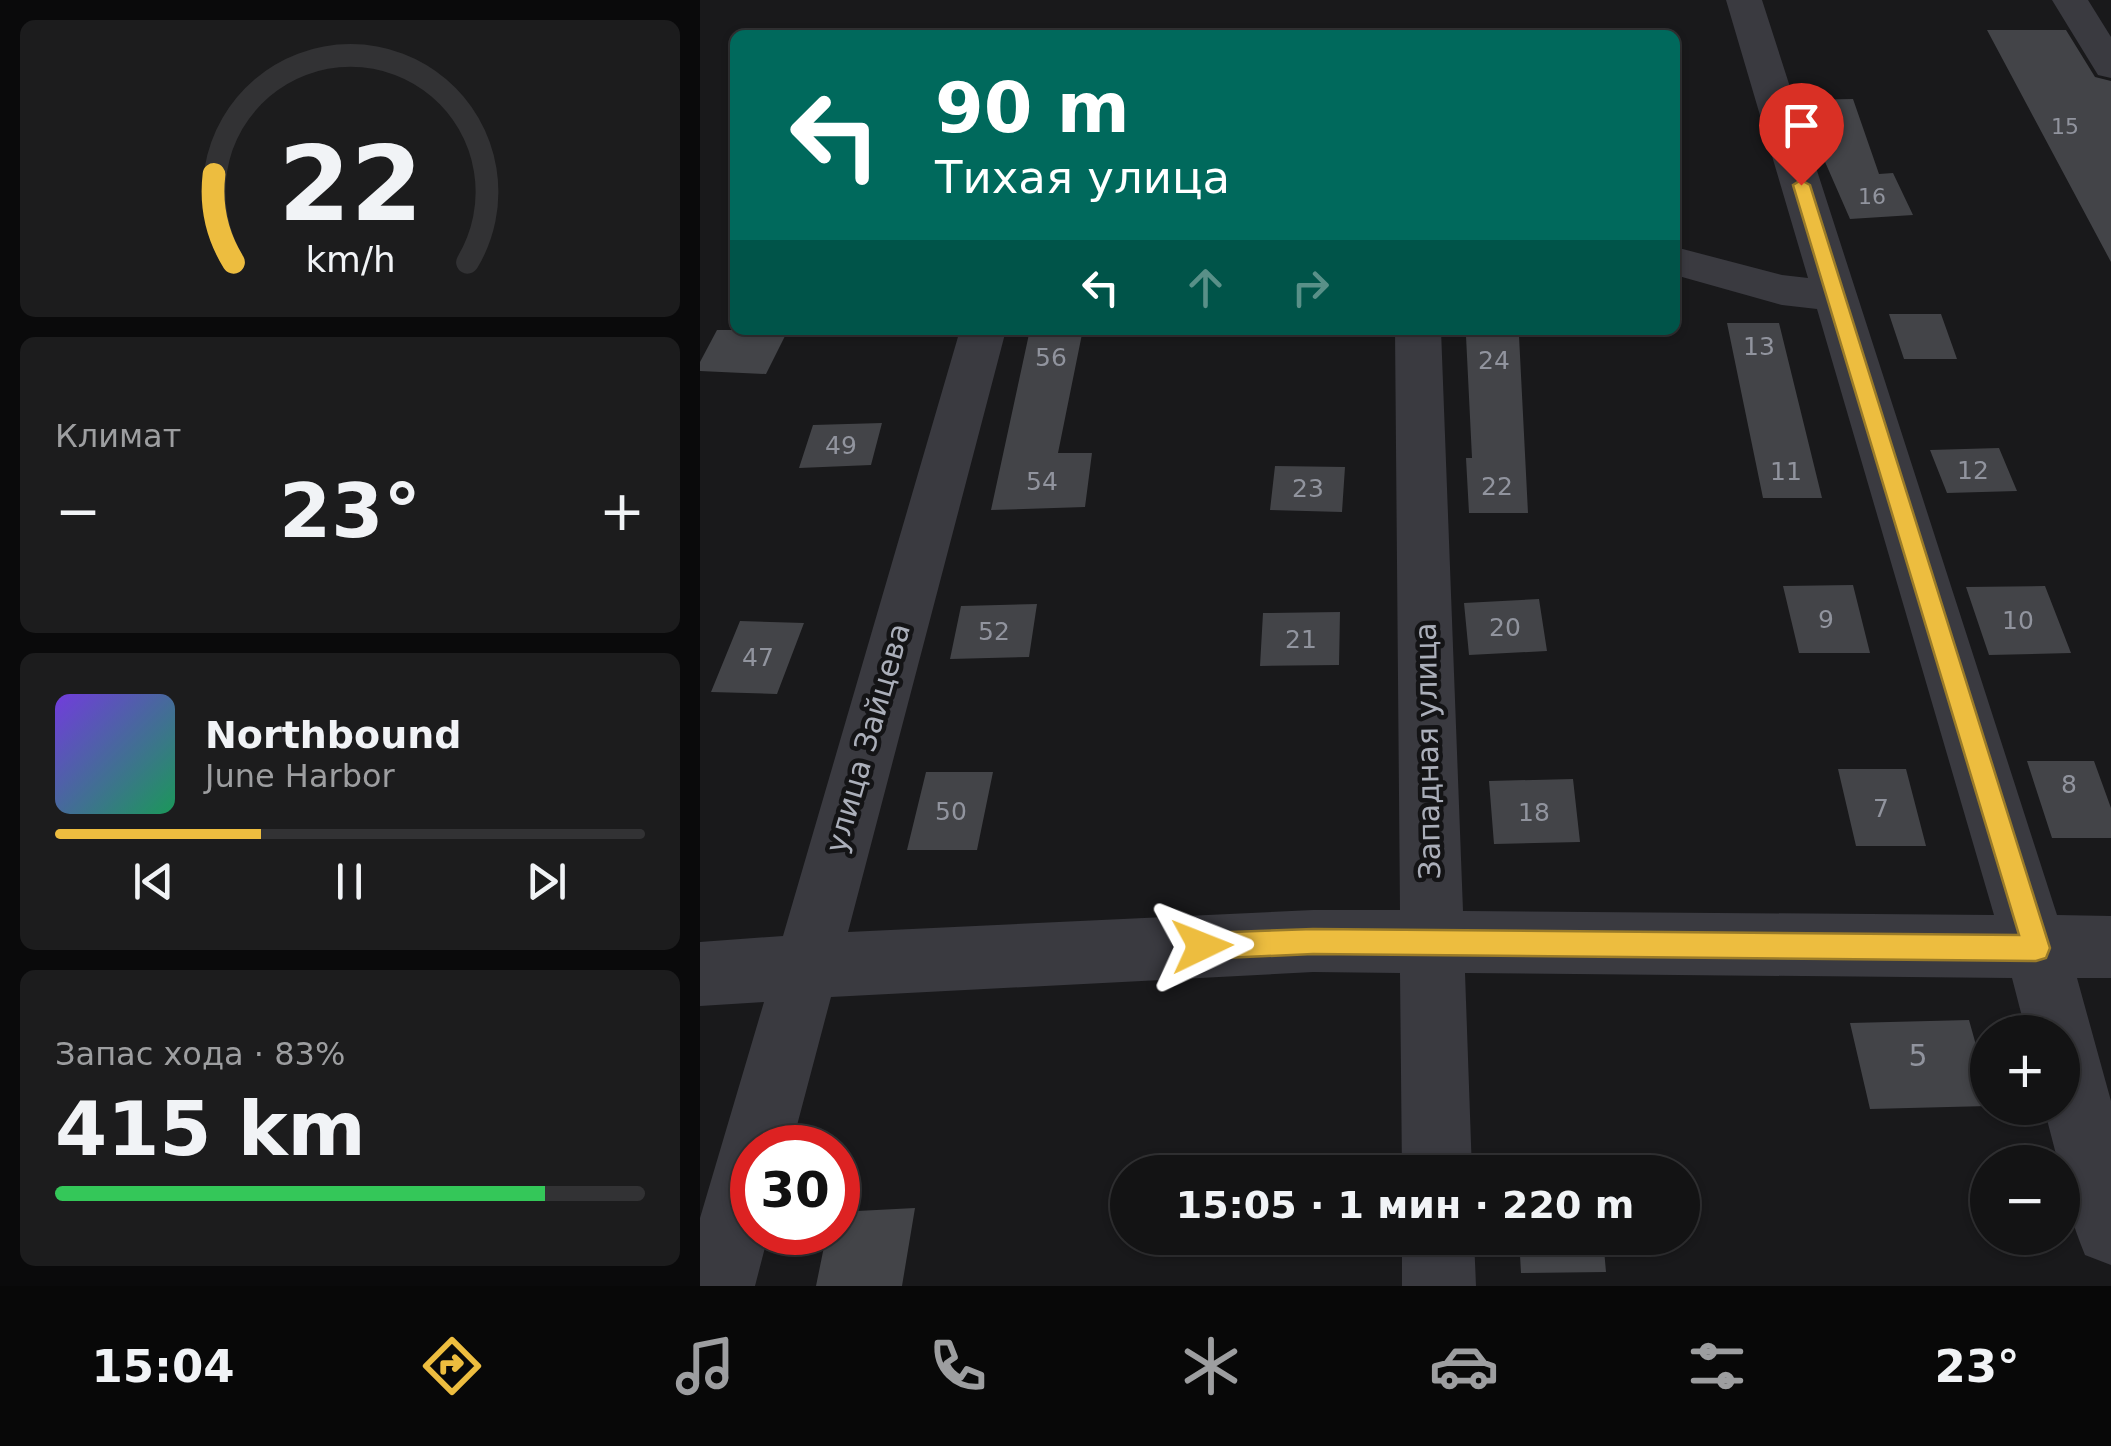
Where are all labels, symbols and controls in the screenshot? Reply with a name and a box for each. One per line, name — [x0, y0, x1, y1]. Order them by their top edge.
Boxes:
text: 90 m — [935, 67, 1130, 149]
icon: left — [770, 70, 900, 200]
pin — [1759, 83, 1844, 186]
icon: arrive — [1774, 98, 1829, 153]
house number: 15 — [2051, 114, 2079, 139]
text: 22 — [278, 123, 422, 245]
text: Тихая улица — [935, 151, 1230, 204]
house number: 16 — [1858, 184, 1886, 209]
text: km/h — [305, 239, 395, 280]
icon: left — [1073, 260, 1128, 315]
icon: ahead — [1178, 260, 1233, 315]
icon: right — [1283, 260, 1338, 315]
house number: 13 — [1743, 332, 1775, 361]
house number: 56 — [1035, 343, 1067, 372]
house number: 24 — [1478, 346, 1510, 375]
text: Климат — [55, 417, 181, 455]
house number: 49 — [825, 431, 857, 460]
house number: 12 — [1957, 456, 1989, 485]
house number: 11 — [1770, 457, 1802, 486]
text: 23° — [279, 467, 421, 555]
house number: 54 — [1026, 467, 1058, 496]
house number: 22 — [1481, 472, 1513, 501]
house number: 23 — [1292, 474, 1324, 503]
text: − — [55, 479, 101, 543]
text: + — [599, 479, 645, 543]
house number: 9 — [1818, 605, 1834, 634]
house number: 10 — [2002, 606, 2034, 635]
house number: 20 — [1489, 613, 1521, 642]
house number: 52 — [978, 617, 1010, 646]
street label: улица Зайцева — [818, 619, 917, 857]
street label: Западная улица — [1408, 622, 1447, 880]
house number: 21 — [1285, 625, 1317, 654]
house number: 47 — [742, 643, 774, 672]
text: Northbound — [205, 713, 461, 757]
text: June Harbor — [205, 757, 395, 795]
house number: 8 — [2061, 770, 2077, 799]
house number: 7 — [1873, 794, 1889, 823]
house number: 50 — [935, 797, 967, 826]
house number: 18 — [1518, 798, 1550, 827]
icon: previous — [126, 854, 181, 909]
icon: pause — [322, 854, 377, 909]
icon: next — [519, 854, 574, 909]
position arrow — [1150, 894, 1254, 998]
map controls — [1970, 1015, 2080, 1255]
button: + — [1970, 1015, 2080, 1125]
text: Запас хода · 83% — [55, 1035, 345, 1073]
house number: 5 — [1908, 1038, 1928, 1073]
text: 415 km — [55, 1085, 366, 1173]
speed limit sign: 30 — [730, 1125, 860, 1255]
button: − — [1970, 1145, 2080, 1255]
text: 15:05 · 1 мин · 220 m — [1176, 1183, 1634, 1227]
icon: directions — [417, 1331, 487, 1401]
icon: music — [670, 1331, 740, 1401]
icon: phone — [923, 1331, 993, 1401]
icon: climate — [1176, 1331, 1246, 1401]
icon: car — [1429, 1331, 1499, 1401]
icon: filters — [1682, 1331, 1752, 1401]
text: 15:04 — [91, 1340, 235, 1393]
text: 23° — [1934, 1340, 2020, 1393]

